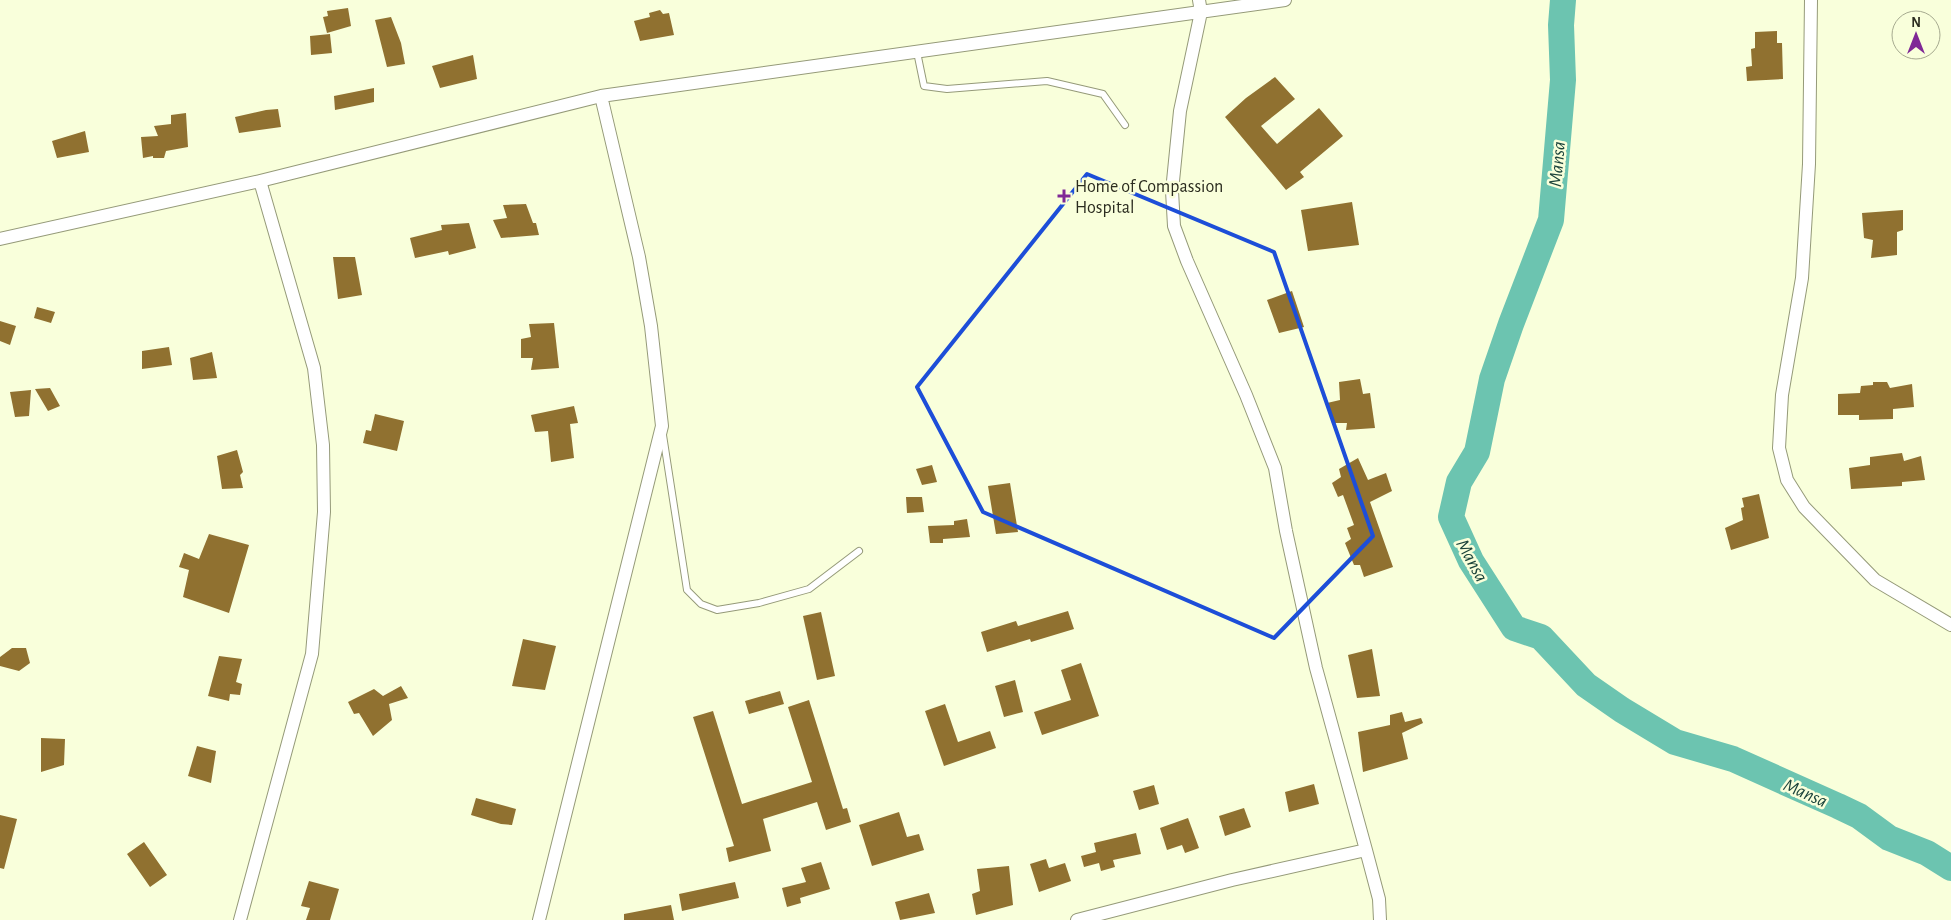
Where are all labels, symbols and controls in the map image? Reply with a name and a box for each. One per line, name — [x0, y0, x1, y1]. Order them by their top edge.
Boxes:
north arrow — [1891, 10, 1941, 60]
text: N — [1911, 16, 1921, 30]
water label: Mansa — [1546, 141, 1569, 188]
place label: Home of Compassion Hospital — [1075, 178, 1223, 217]
marker: Home of Compassion Hospital — [1057, 189, 1071, 203]
water label: Mansa — [1452, 536, 1491, 585]
water label: Mansa — [1781, 775, 1830, 811]

